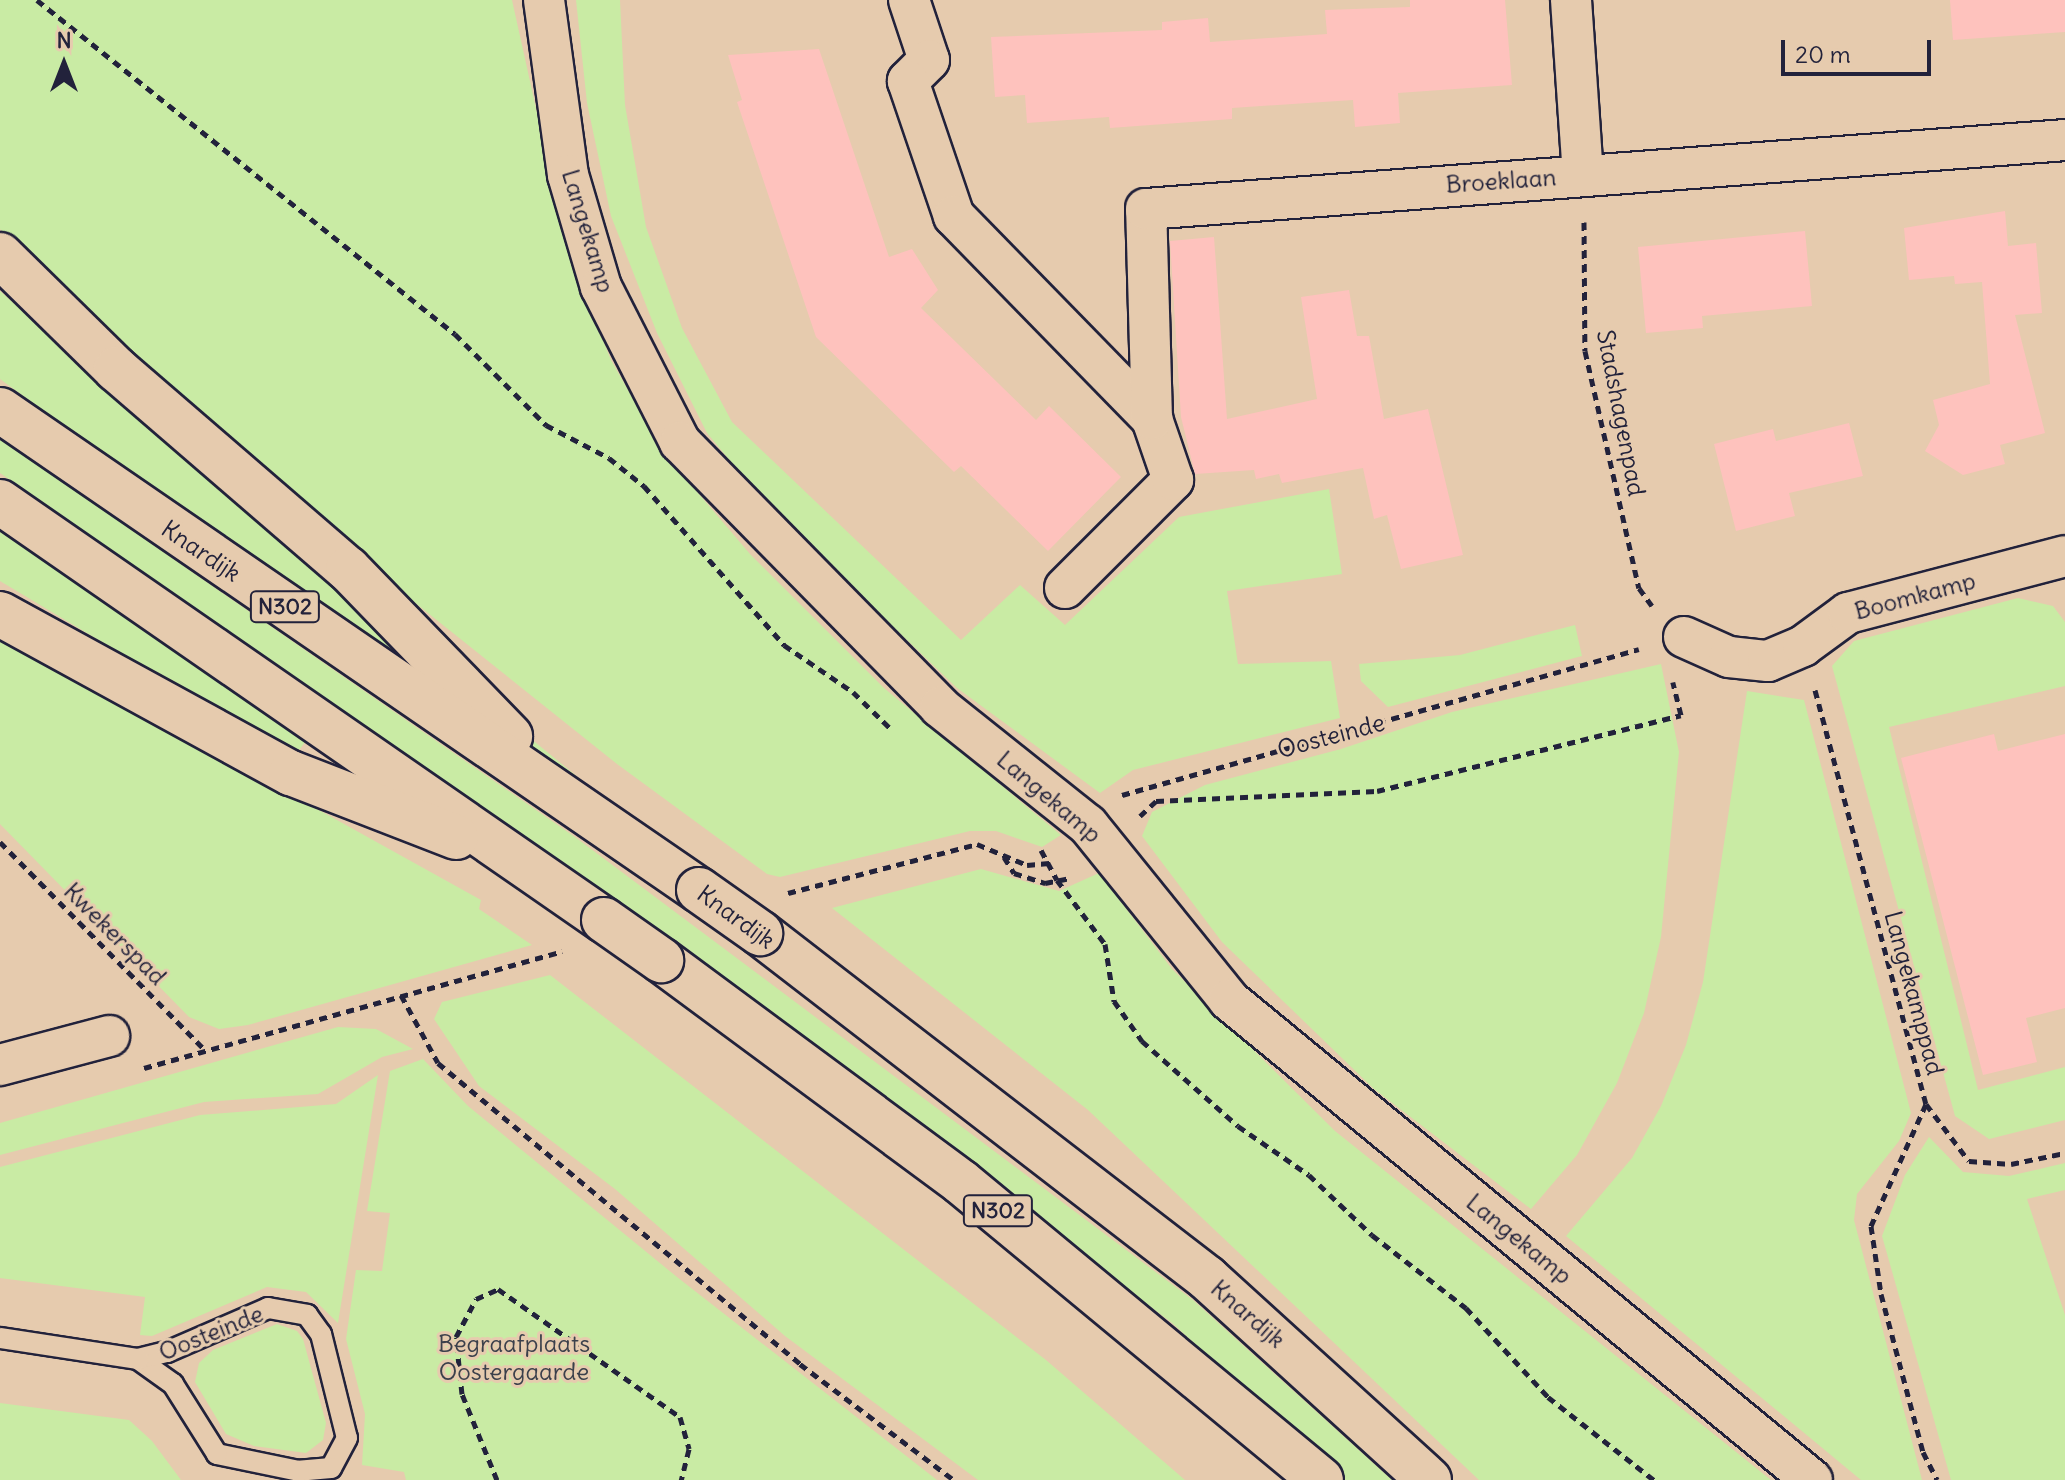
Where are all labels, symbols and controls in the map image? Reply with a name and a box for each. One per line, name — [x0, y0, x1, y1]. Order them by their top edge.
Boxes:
north arrow — [24, 24, 104, 104]
scale bar — [1785, 24, 1935, 74]
text: N — [56, 26, 72, 54]
text: 20 m — [1795, 39, 1851, 69]
street label: Broeklaan — [1445, 163, 1557, 199]
street label: Langekamp — [556, 166, 620, 296]
street label: Stadshagenpad — [1591, 327, 1651, 499]
street label: Knardijk — [156, 514, 246, 588]
street label: Boomkamp — [1851, 566, 1979, 626]
road number: N302 — [249, 589, 321, 625]
street label: Oosteinde — [1274, 708, 1388, 764]
street label: Langekamp — [991, 745, 1107, 849]
street label: Kwekerspad — [58, 877, 172, 991]
street label: Knardijk — [692, 879, 780, 955]
street label: Langekamppad — [1878, 908, 1950, 1078]
street label: Langekamp — [1460, 1188, 1578, 1290]
road number: N302 — [962, 1193, 1034, 1229]
street label: Knardijk — [1205, 1274, 1291, 1354]
street label: Oosteinde — [155, 1299, 267, 1367]
park label: Begraafplaats Oostergaarde — [438, 1330, 590, 1386]

